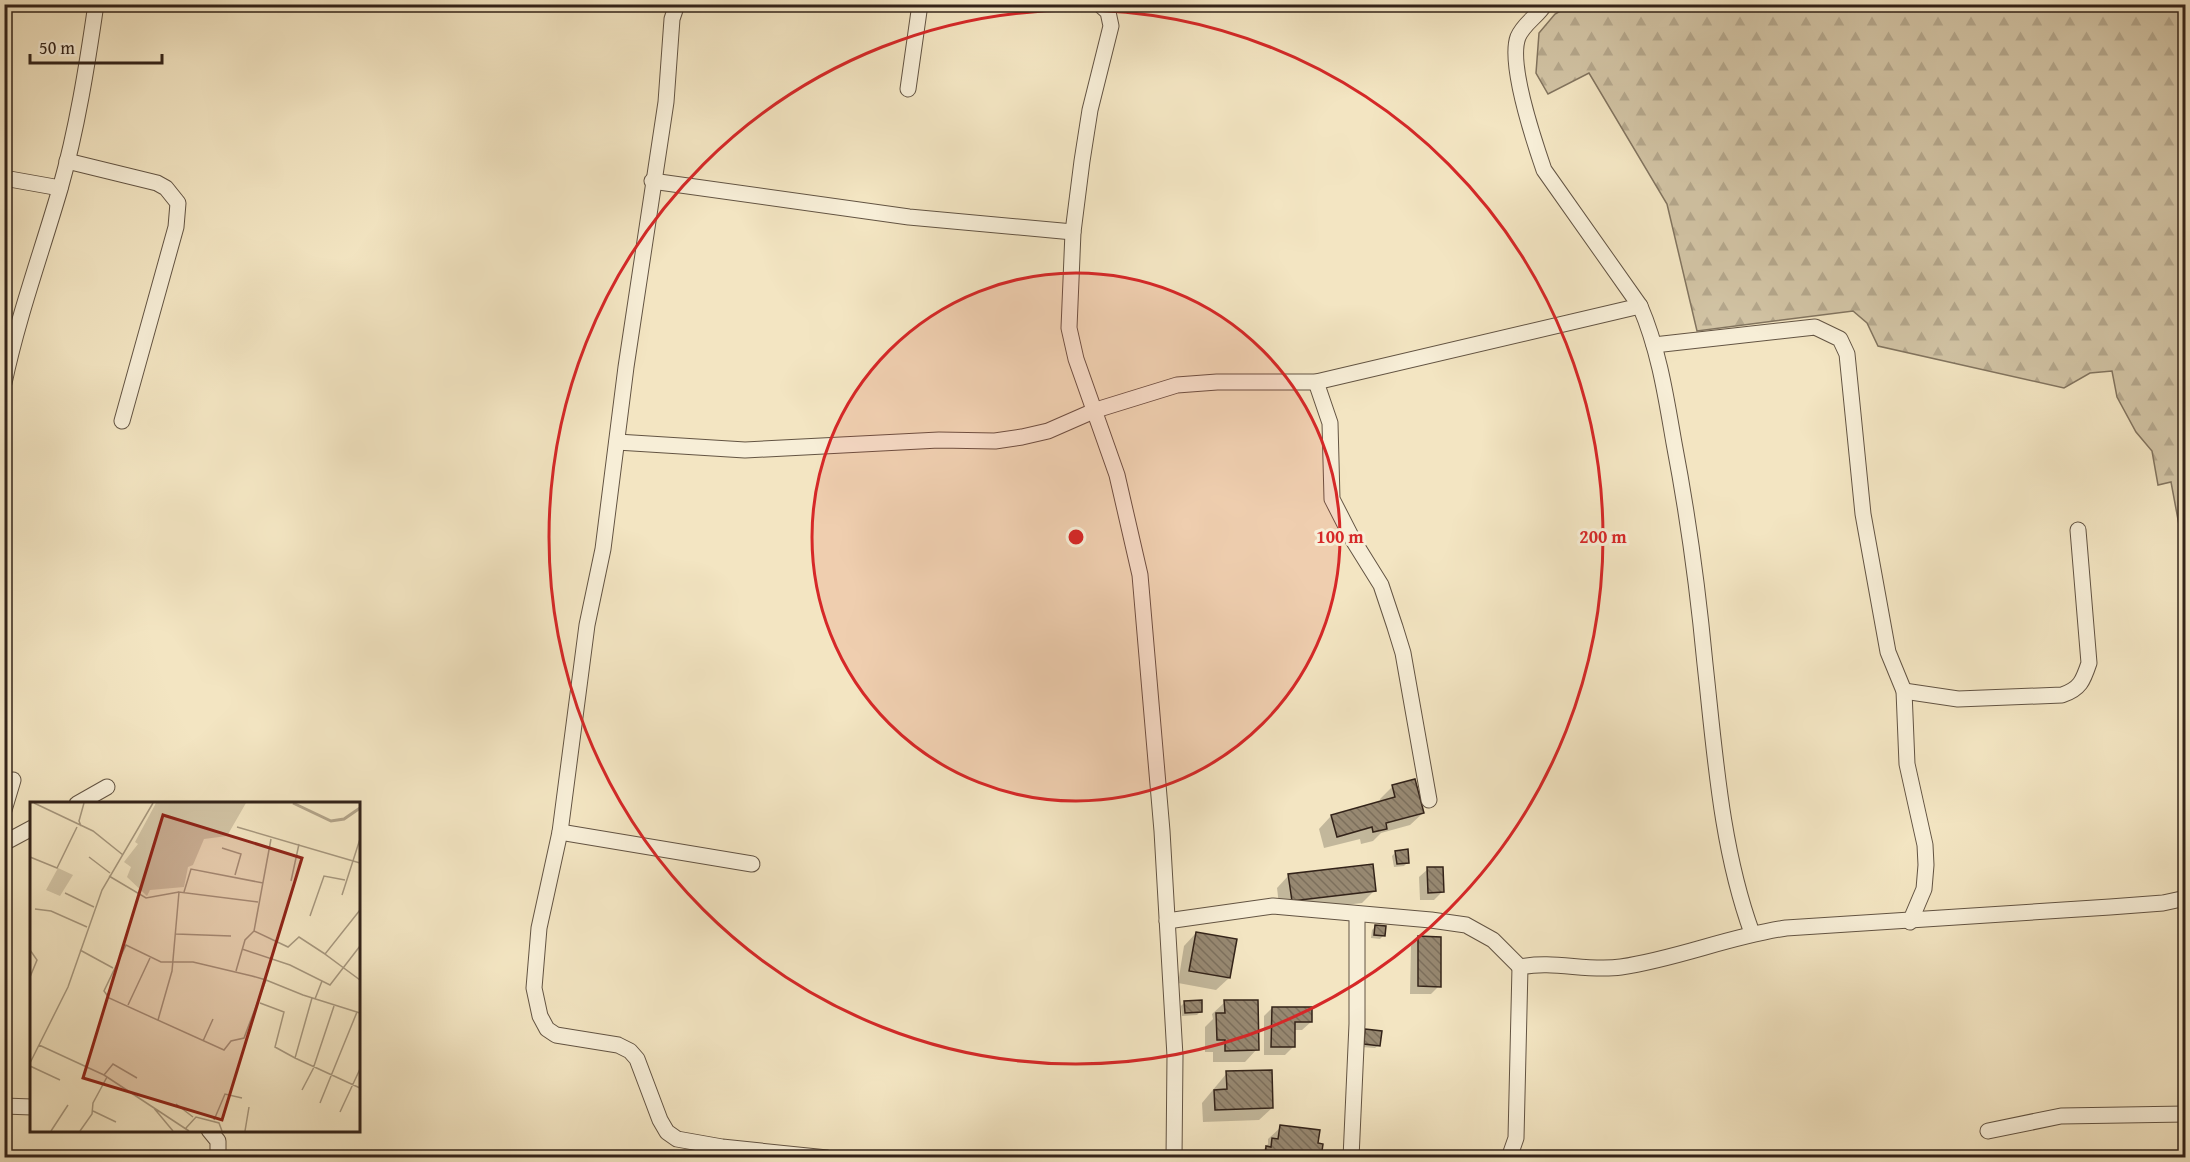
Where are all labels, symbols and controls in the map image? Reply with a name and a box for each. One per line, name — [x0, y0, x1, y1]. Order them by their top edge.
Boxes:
scale bar — [30, 27, 162, 65]
text: 50 m — [39, 34, 75, 61]
text: 100 m — [1316, 523, 1364, 550]
text: 200 m — [1579, 523, 1627, 550]
centre of rings — [1066, 527, 1086, 547]
inset map — [30, 802, 360, 1132]

